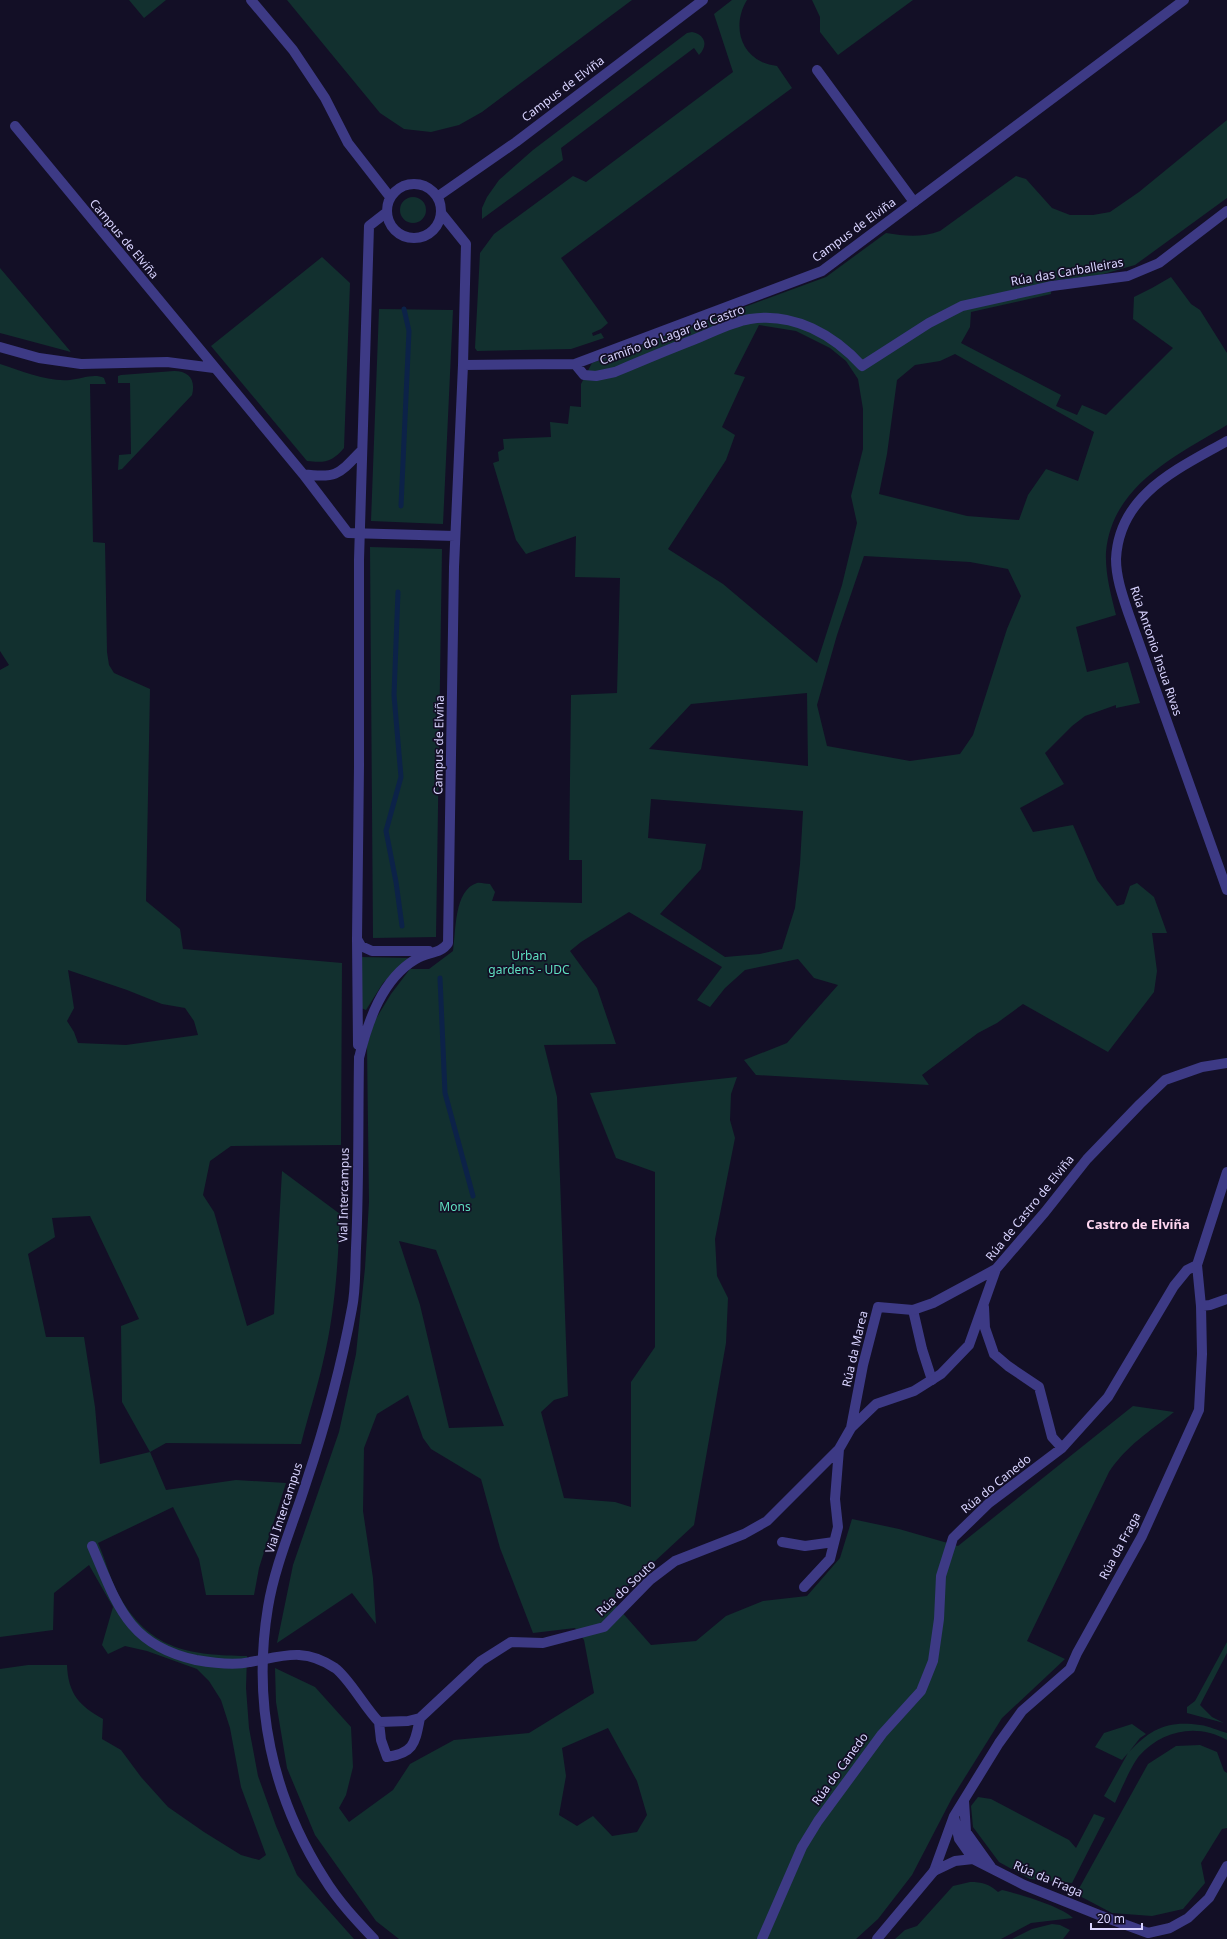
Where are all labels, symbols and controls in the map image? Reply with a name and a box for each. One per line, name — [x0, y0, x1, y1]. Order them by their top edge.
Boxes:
street label: Campus de Elviña — [518, 52, 608, 125]
street label: Campus de Elviña — [808, 193, 899, 266]
street label: Campus de Elviña — [86, 195, 163, 282]
street label: Rúa das Carballeiras — [1009, 253, 1125, 290]
street label: Camiño do Lagar de Castro — [597, 300, 747, 369]
street label: Rúa Antonio Insua Rivas — [1126, 584, 1187, 718]
street label: Campus de Elviña — [429, 695, 448, 795]
park label: Urban gardens - UDC — [488, 947, 570, 978]
street label: Vial Intercampus — [334, 1147, 353, 1243]
street label: Rúa de Castro de Elviña — [982, 1151, 1078, 1264]
park label: Mons — [439, 1198, 471, 1215]
district label: Castro de Elviña — [1086, 1215, 1190, 1233]
street label: Rúa da Marea — [837, 1309, 872, 1389]
street label: Rúa do Canedo — [957, 1450, 1034, 1517]
street label: Vial Intercampus — [261, 1460, 306, 1556]
street label: Rúa da Fraga — [1095, 1509, 1144, 1582]
street label: Rúa do Souto — [592, 1556, 659, 1620]
street label: Rúa do Canedo — [808, 1729, 872, 1808]
street label: Rúa da Fraga — [1011, 1856, 1085, 1901]
scale bar — [1091, 1905, 1142, 1931]
text: 20 m — [1097, 1910, 1125, 1927]

